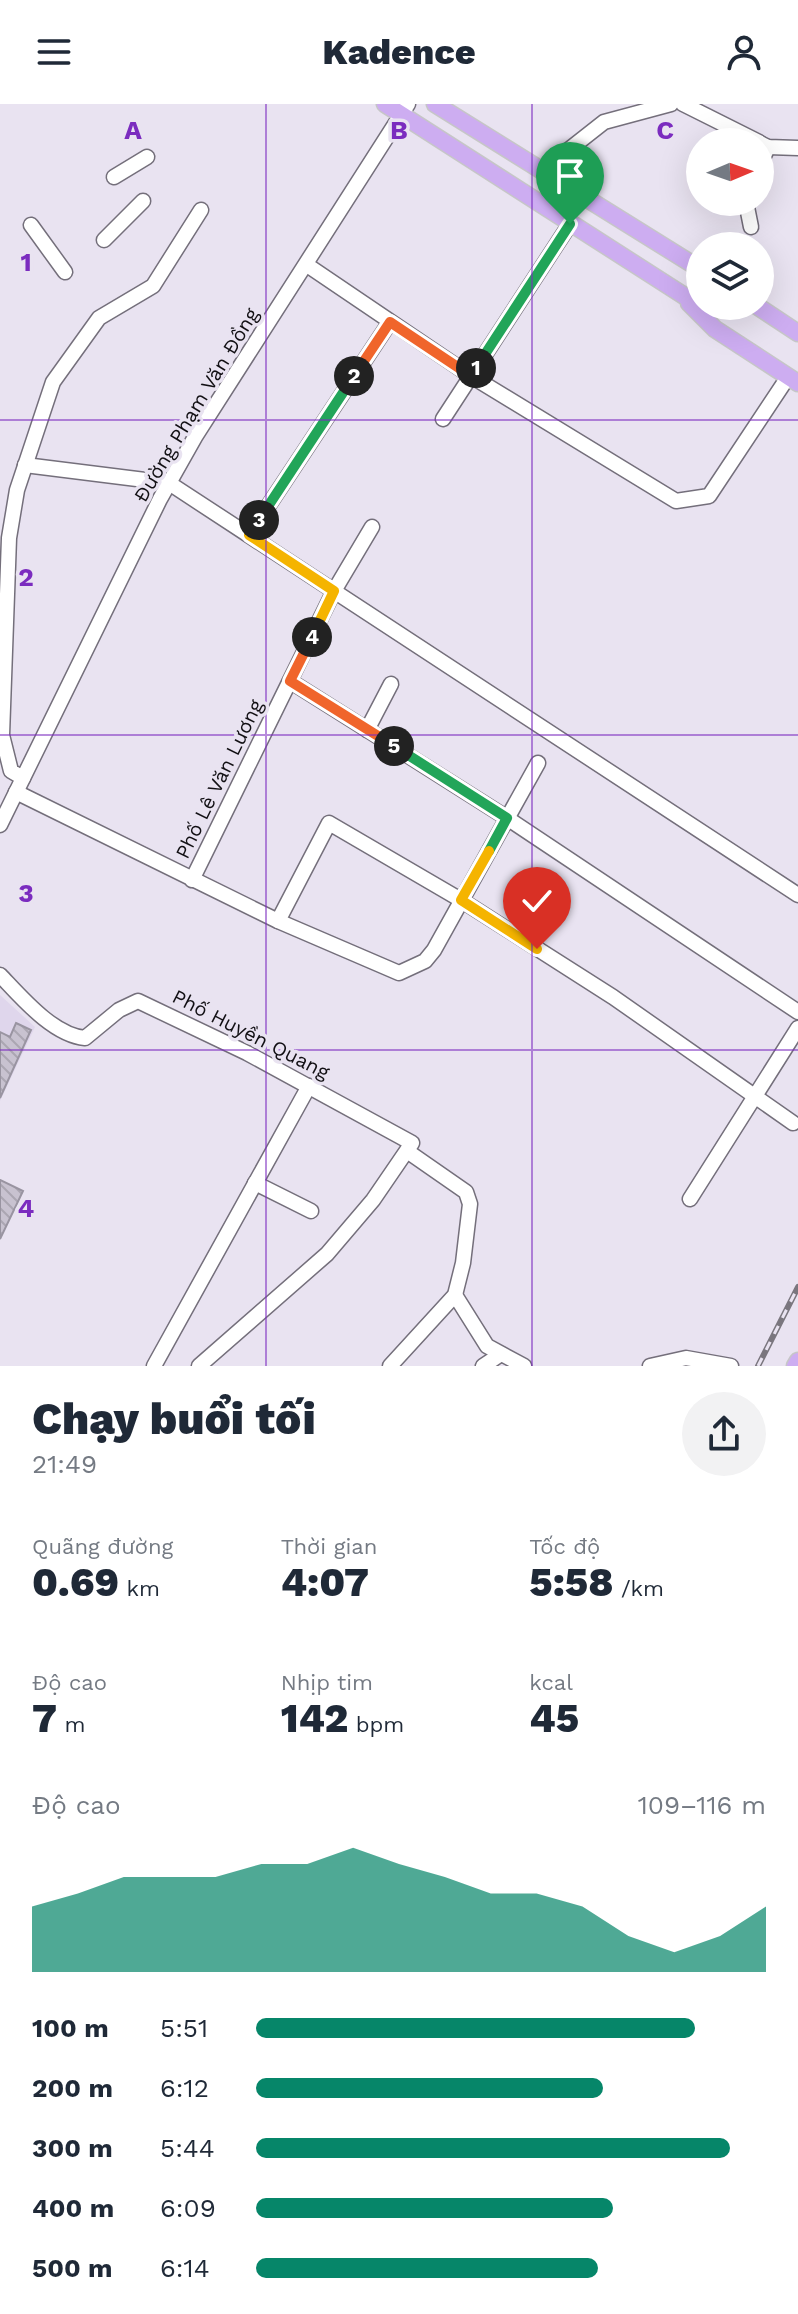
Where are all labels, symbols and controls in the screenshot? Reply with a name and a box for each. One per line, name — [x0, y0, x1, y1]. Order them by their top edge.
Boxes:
icon: menu — [32, 30, 76, 74]
icon: person — [722, 30, 766, 74]
text: Kadence — [322, 31, 476, 73]
text: A — [124, 115, 142, 145]
text: B — [390, 115, 408, 145]
text: C — [656, 115, 674, 145]
north arrow — [686, 128, 774, 216]
map controls — [686, 128, 774, 320]
pin — [536, 142, 604, 224]
icon: arrive — [548, 154, 592, 198]
button: layers — [686, 232, 774, 320]
text: 1 — [20, 247, 32, 277]
street label: Đường Phạm Văn Đồng — [129, 303, 264, 506]
pin: 1 — [456, 348, 496, 388]
text: 1 — [471, 355, 481, 380]
pin: 2 — [334, 356, 374, 396]
text: 2 — [347, 363, 361, 388]
pin: 3 — [239, 500, 279, 540]
text: 3 — [252, 507, 266, 532]
text: 2 — [18, 562, 34, 592]
pin: 4 — [292, 617, 332, 657]
text: 4 — [305, 624, 319, 649]
street label: Phố Lê Văn Lương — [170, 695, 268, 863]
pin: 5 — [374, 726, 414, 766]
text: 5 — [388, 733, 400, 758]
pin — [503, 867, 571, 949]
text: 3 — [18, 878, 34, 908]
icon: check — [515, 879, 559, 923]
street label: Phố Huyền Quang — [168, 984, 334, 1084]
text: 4 — [18, 1193, 35, 1223]
button: share — [682, 1392, 766, 1476]
text: Chạy buổi tối — [32, 1393, 316, 1445]
text: 21:49 — [32, 1449, 97, 1479]
text: Quãng đường — [32, 1534, 173, 1559]
text: Thời gian — [281, 1534, 377, 1559]
text: Tốc độ — [529, 1534, 600, 1559]
text: 0.69 — [32, 1559, 119, 1606]
text: 4:07 — [281, 1559, 369, 1606]
text: 5:58 — [529, 1559, 613, 1606]
text: km — [119, 1576, 160, 1601]
text: /km — [613, 1576, 664, 1601]
text: Độ cao — [32, 1670, 107, 1695]
text: Nhịp tim — [281, 1670, 373, 1695]
text: kcal — [529, 1670, 573, 1695]
text: 7 — [32, 1695, 57, 1742]
text: 142 — [281, 1695, 348, 1742]
text: 45 — [529, 1695, 579, 1742]
text: m — [57, 1712, 85, 1737]
text: bpm — [348, 1712, 404, 1737]
text: Độ cao — [32, 1790, 121, 1820]
text: 109–116 m — [638, 1790, 766, 1820]
text: 100 m — [32, 2013, 109, 2043]
text: 5:51 — [160, 2013, 208, 2043]
text: 200 m — [32, 2073, 113, 2103]
text: 6:12 — [160, 2073, 209, 2103]
text: 300 m — [32, 2133, 113, 2163]
text: 5:44 — [160, 2133, 215, 2163]
text: 400 m — [32, 2193, 114, 2223]
text: 6:09 — [160, 2193, 216, 2223]
text: 500 m — [32, 2253, 113, 2283]
text: 6:14 — [160, 2253, 210, 2283]

